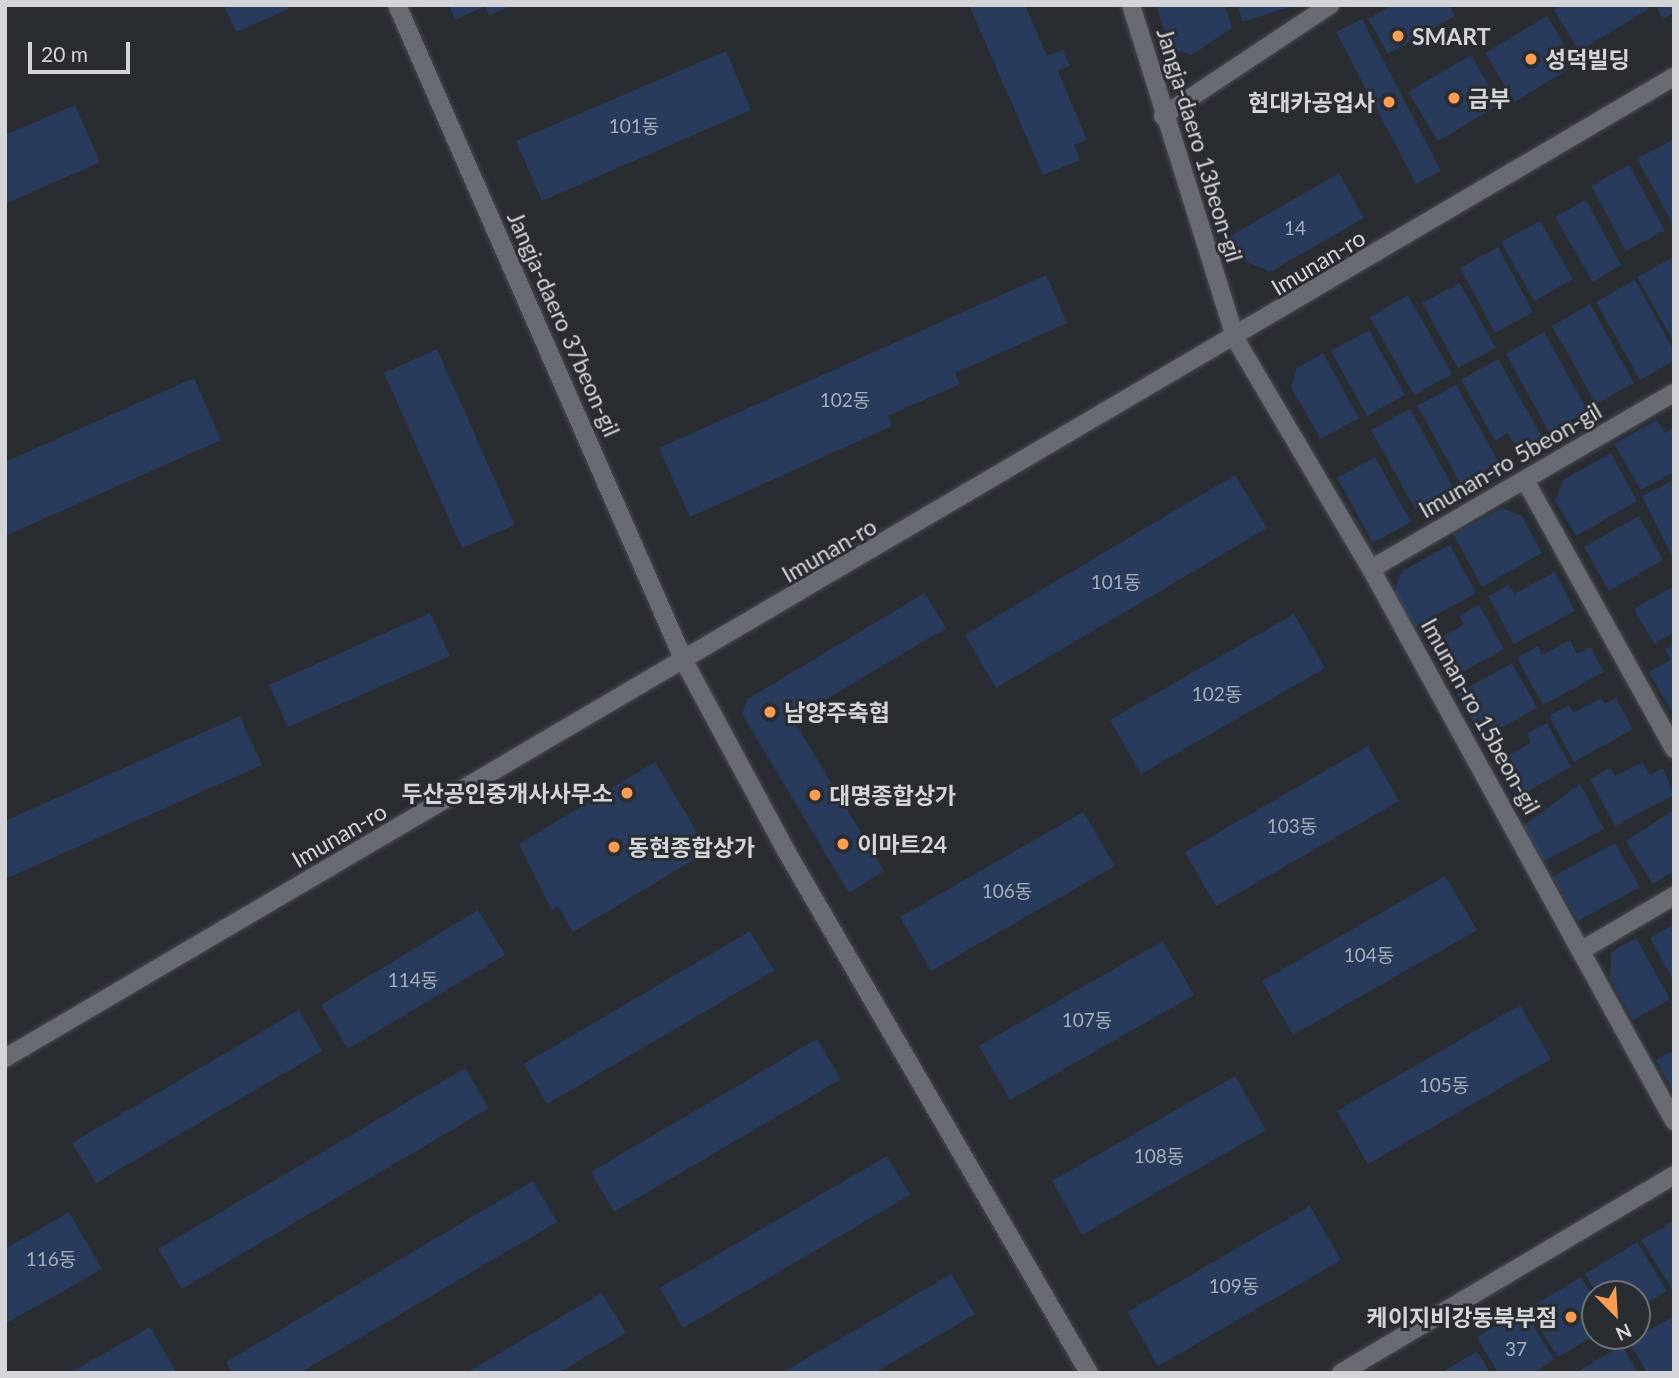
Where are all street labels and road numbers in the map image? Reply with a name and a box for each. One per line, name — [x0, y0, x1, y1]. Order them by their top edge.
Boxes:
street label: Jangja-daero 13beon-gil — [1151, 25, 1249, 265]
street label: Jangja-daero 37beon-gil — [502, 207, 626, 441]
street label: Imunan-ro — [1266, 223, 1370, 301]
street label: Imunan-ro 5beon-gil — [1414, 397, 1606, 523]
street label: Imunan-ro — [777, 512, 881, 588]
street label: Imunan-ro 15beon-gil — [1416, 613, 1546, 819]
street label: Imunan-ro — [287, 797, 391, 873]

